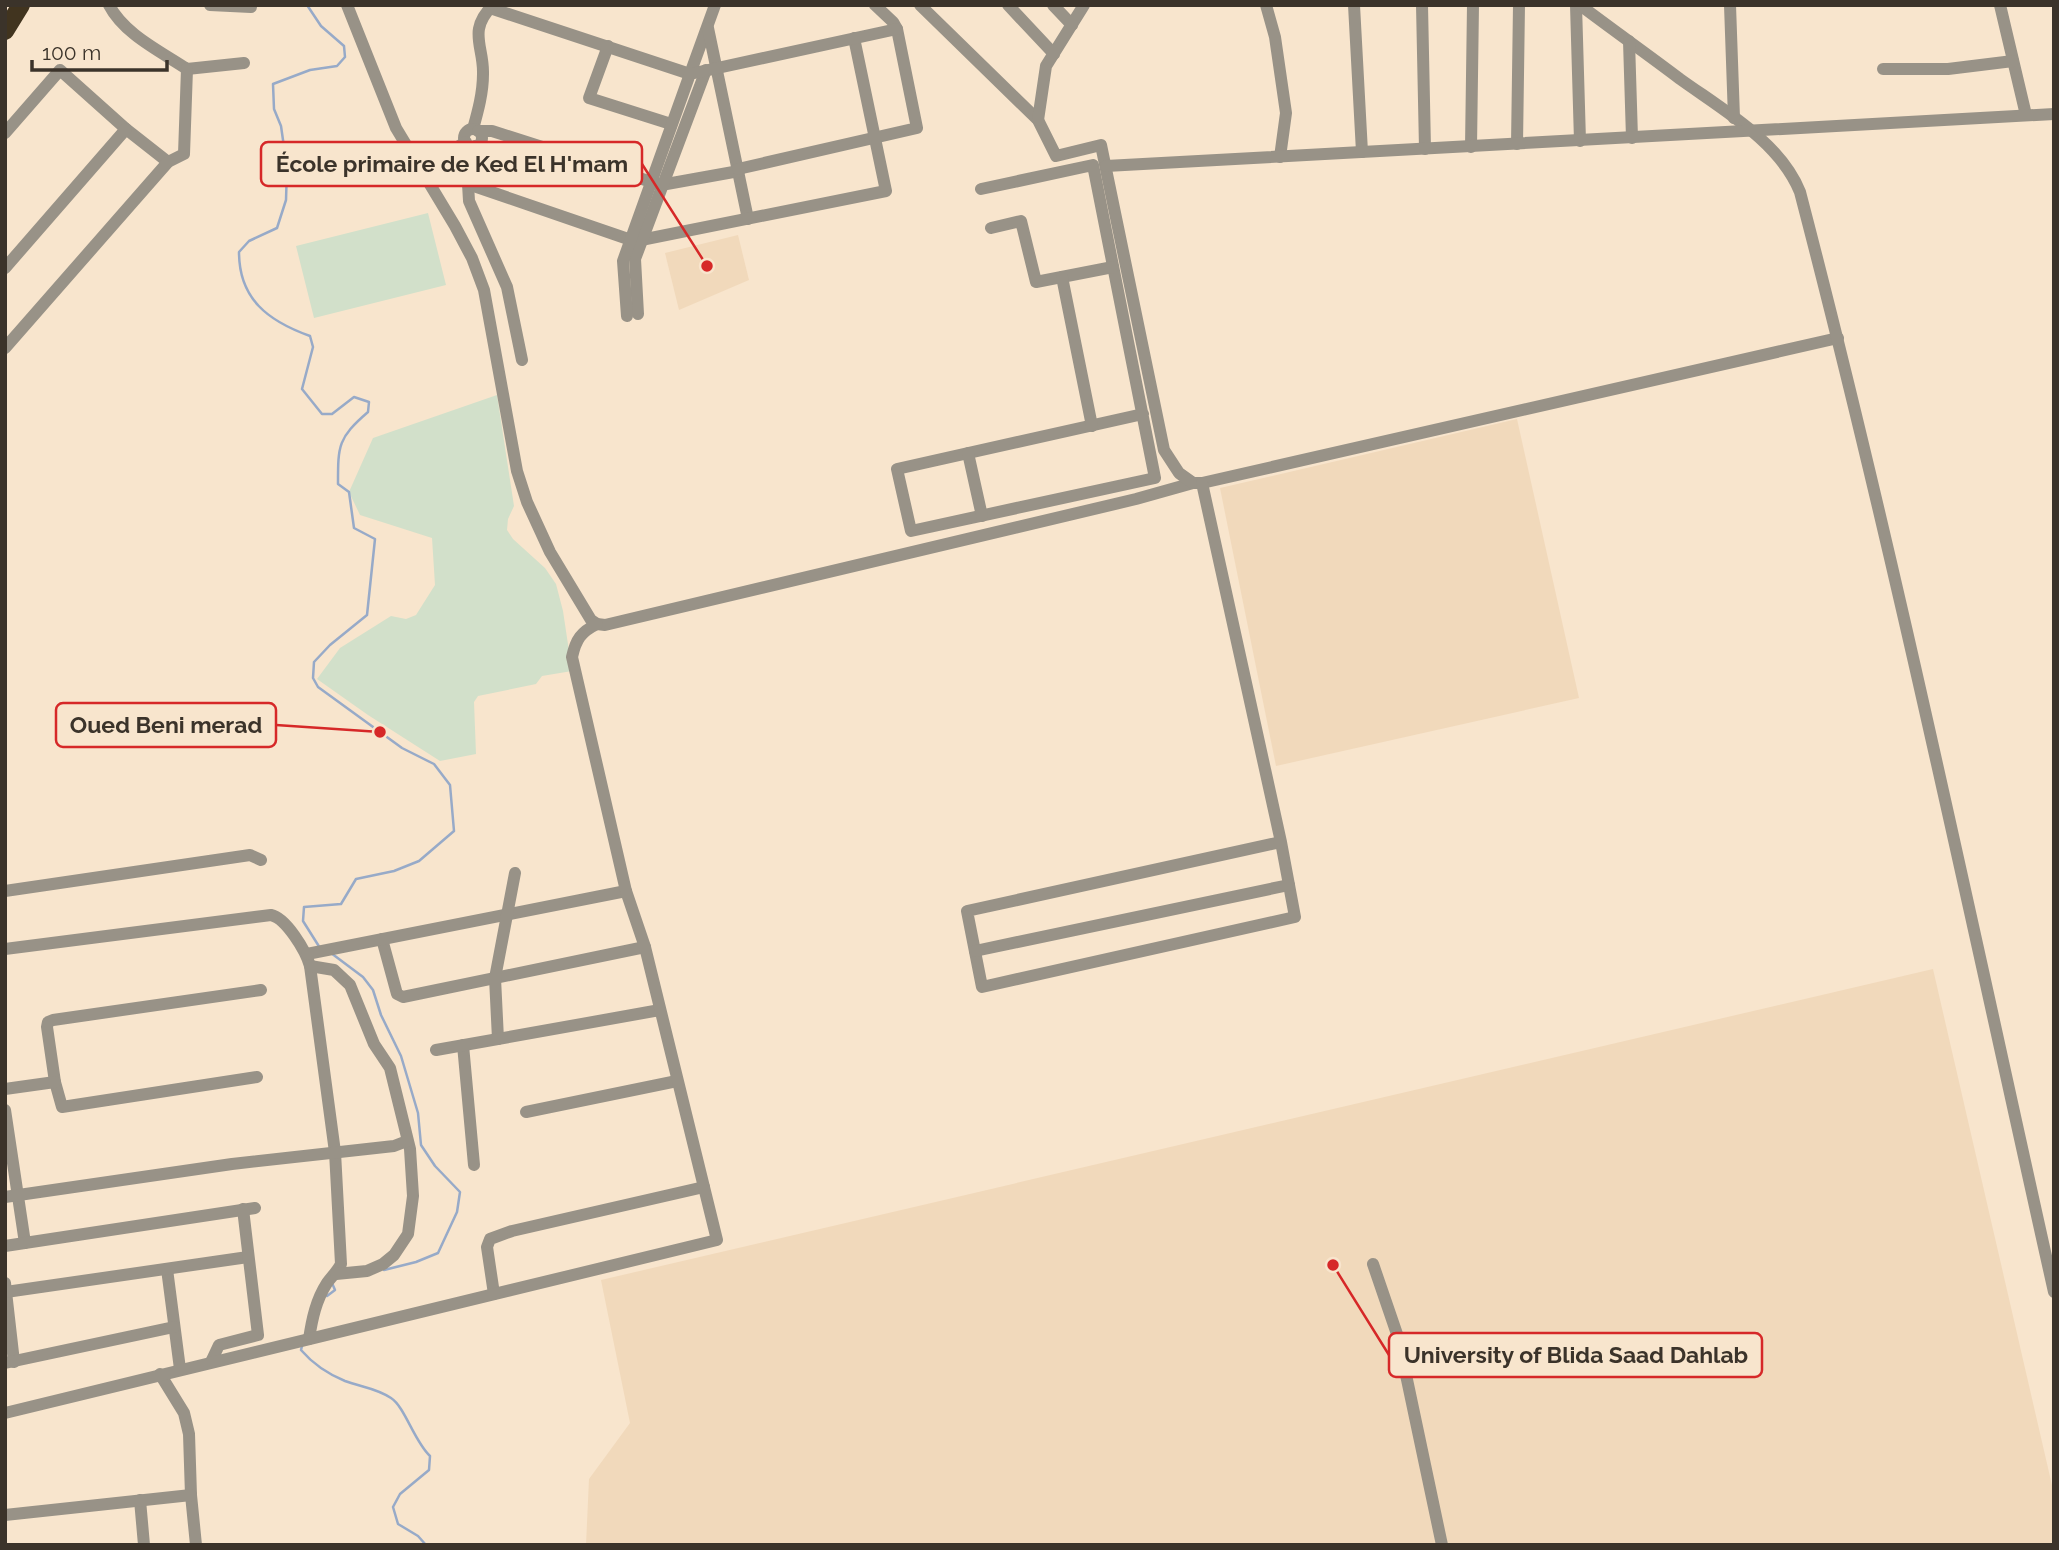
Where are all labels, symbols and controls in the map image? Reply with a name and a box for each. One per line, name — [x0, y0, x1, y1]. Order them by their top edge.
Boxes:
scale bar — [32, 28, 166, 72]
text: 100 m — [42, 40, 101, 65]
callout: École primaire de Ked El H'mam — [261, 142, 642, 186]
text: École primaire de Ked El H'mam — [276, 150, 628, 177]
callout: Oued Beni merad — [56, 703, 276, 747]
text: Oued Beni merad — [70, 711, 262, 738]
callout: University of Blida Saad Dahlab — [1389, 1333, 1762, 1377]
text: University of Blida Saad Dahlab — [1404, 1341, 1748, 1368]

